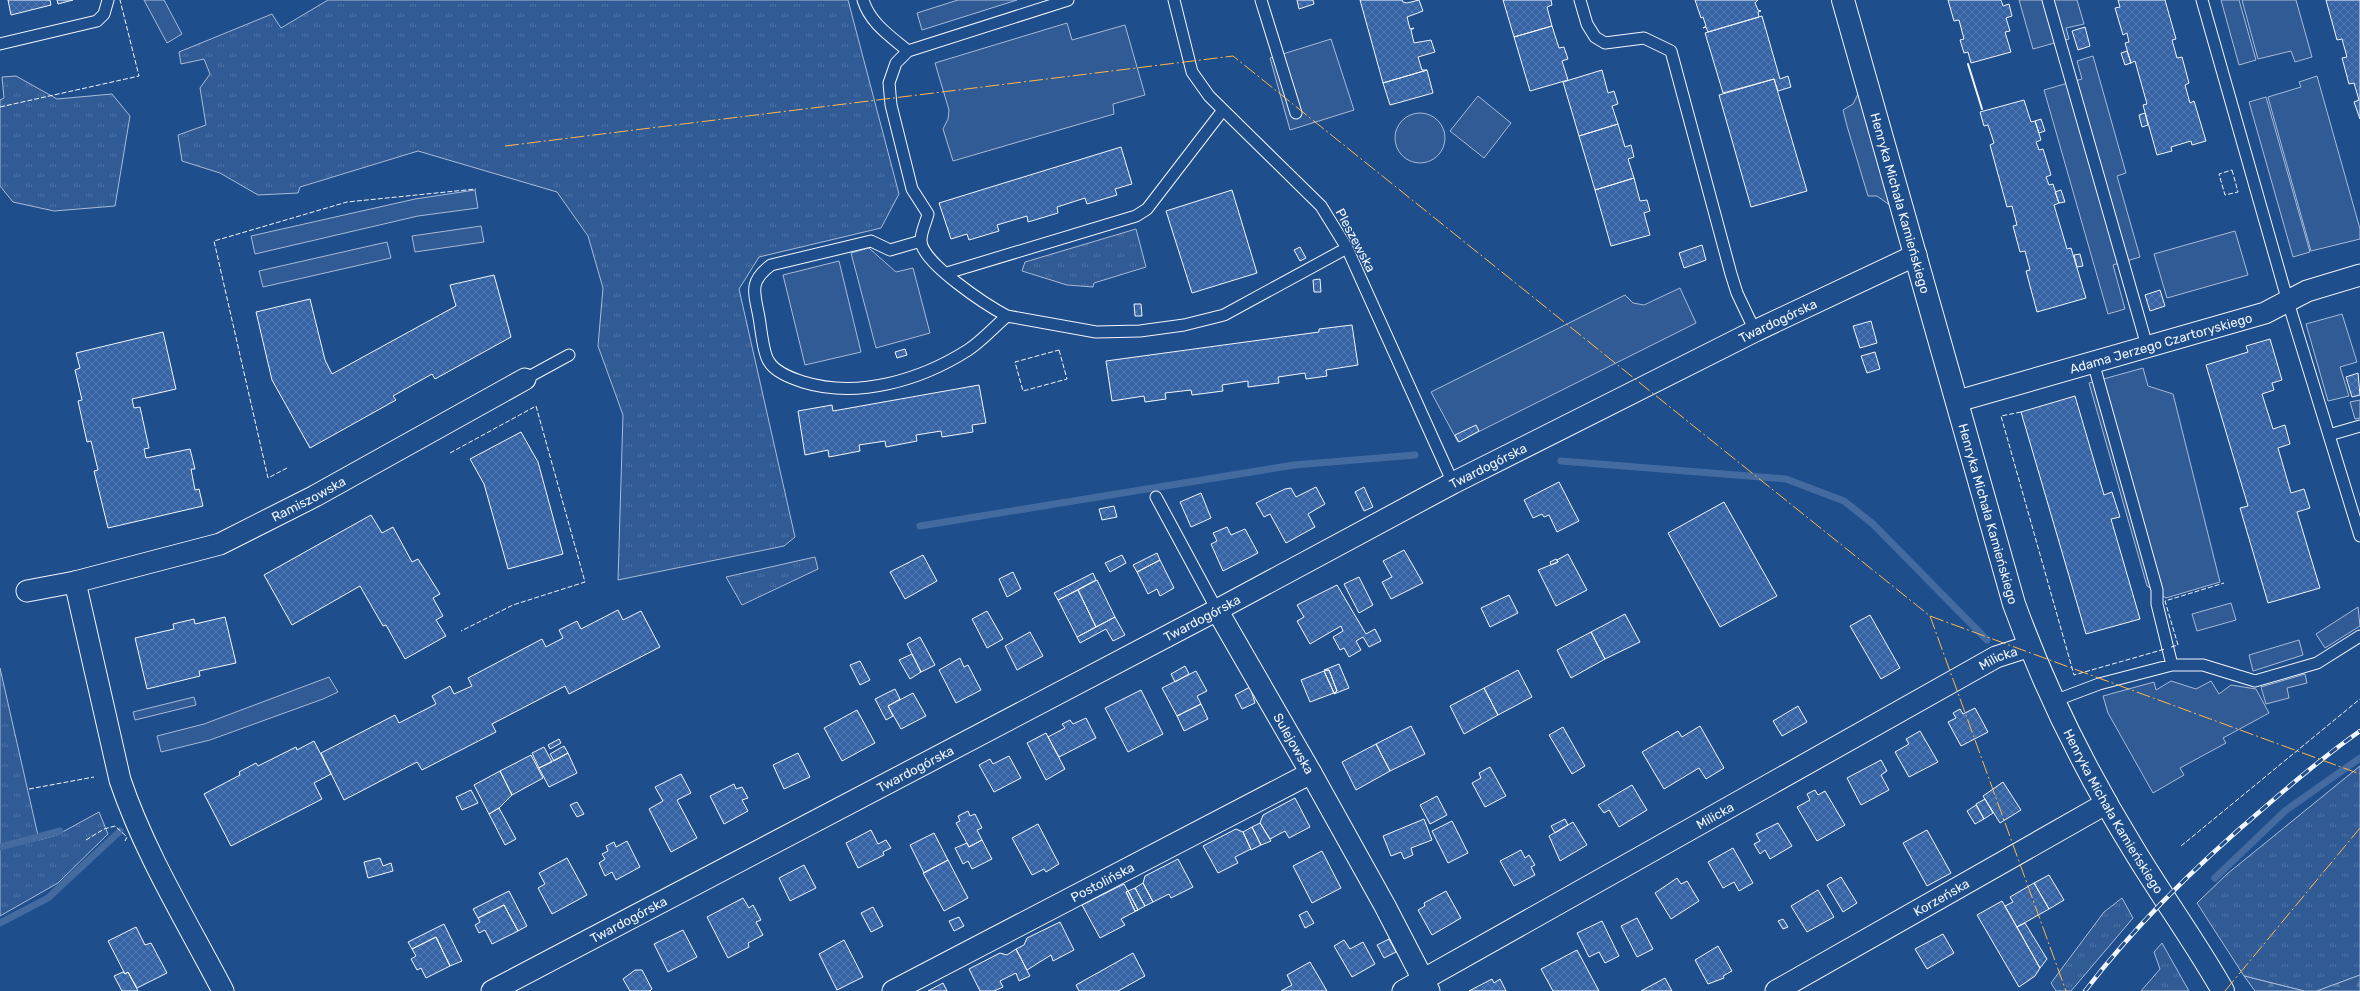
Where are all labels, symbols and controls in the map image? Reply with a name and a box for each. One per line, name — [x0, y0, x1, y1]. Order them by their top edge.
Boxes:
street label: Henryka Michała Kamieńskiego — [1867, 111, 1933, 295]
street label: Pleszewska — [1333, 206, 1379, 275]
street label: Twardogórska — [1736, 296, 1819, 346]
street label: Adama Jerzego Czartoryskiego — [2068, 310, 2254, 377]
street label: Henryka Michała Kamieńskiego — [1955, 422, 2021, 606]
street label: Twardogórska — [1447, 440, 1529, 492]
street label: Ramiszowska — [269, 474, 348, 525]
street label: Twardogórska — [1161, 592, 1243, 645]
street label: Milicka — [1976, 644, 2019, 673]
street label: Sulejowska — [1270, 711, 1317, 777]
street label: Henryka Michała Kamieńskiego — [2060, 727, 2166, 896]
street label: Twardogórska — [874, 743, 956, 795]
street label: Milicka — [1694, 799, 1737, 832]
street label: Postolińska — [1068, 860, 1137, 905]
street label: Korzeńska — [1911, 876, 1972, 919]
street label: Twardogórska — [588, 893, 670, 946]

